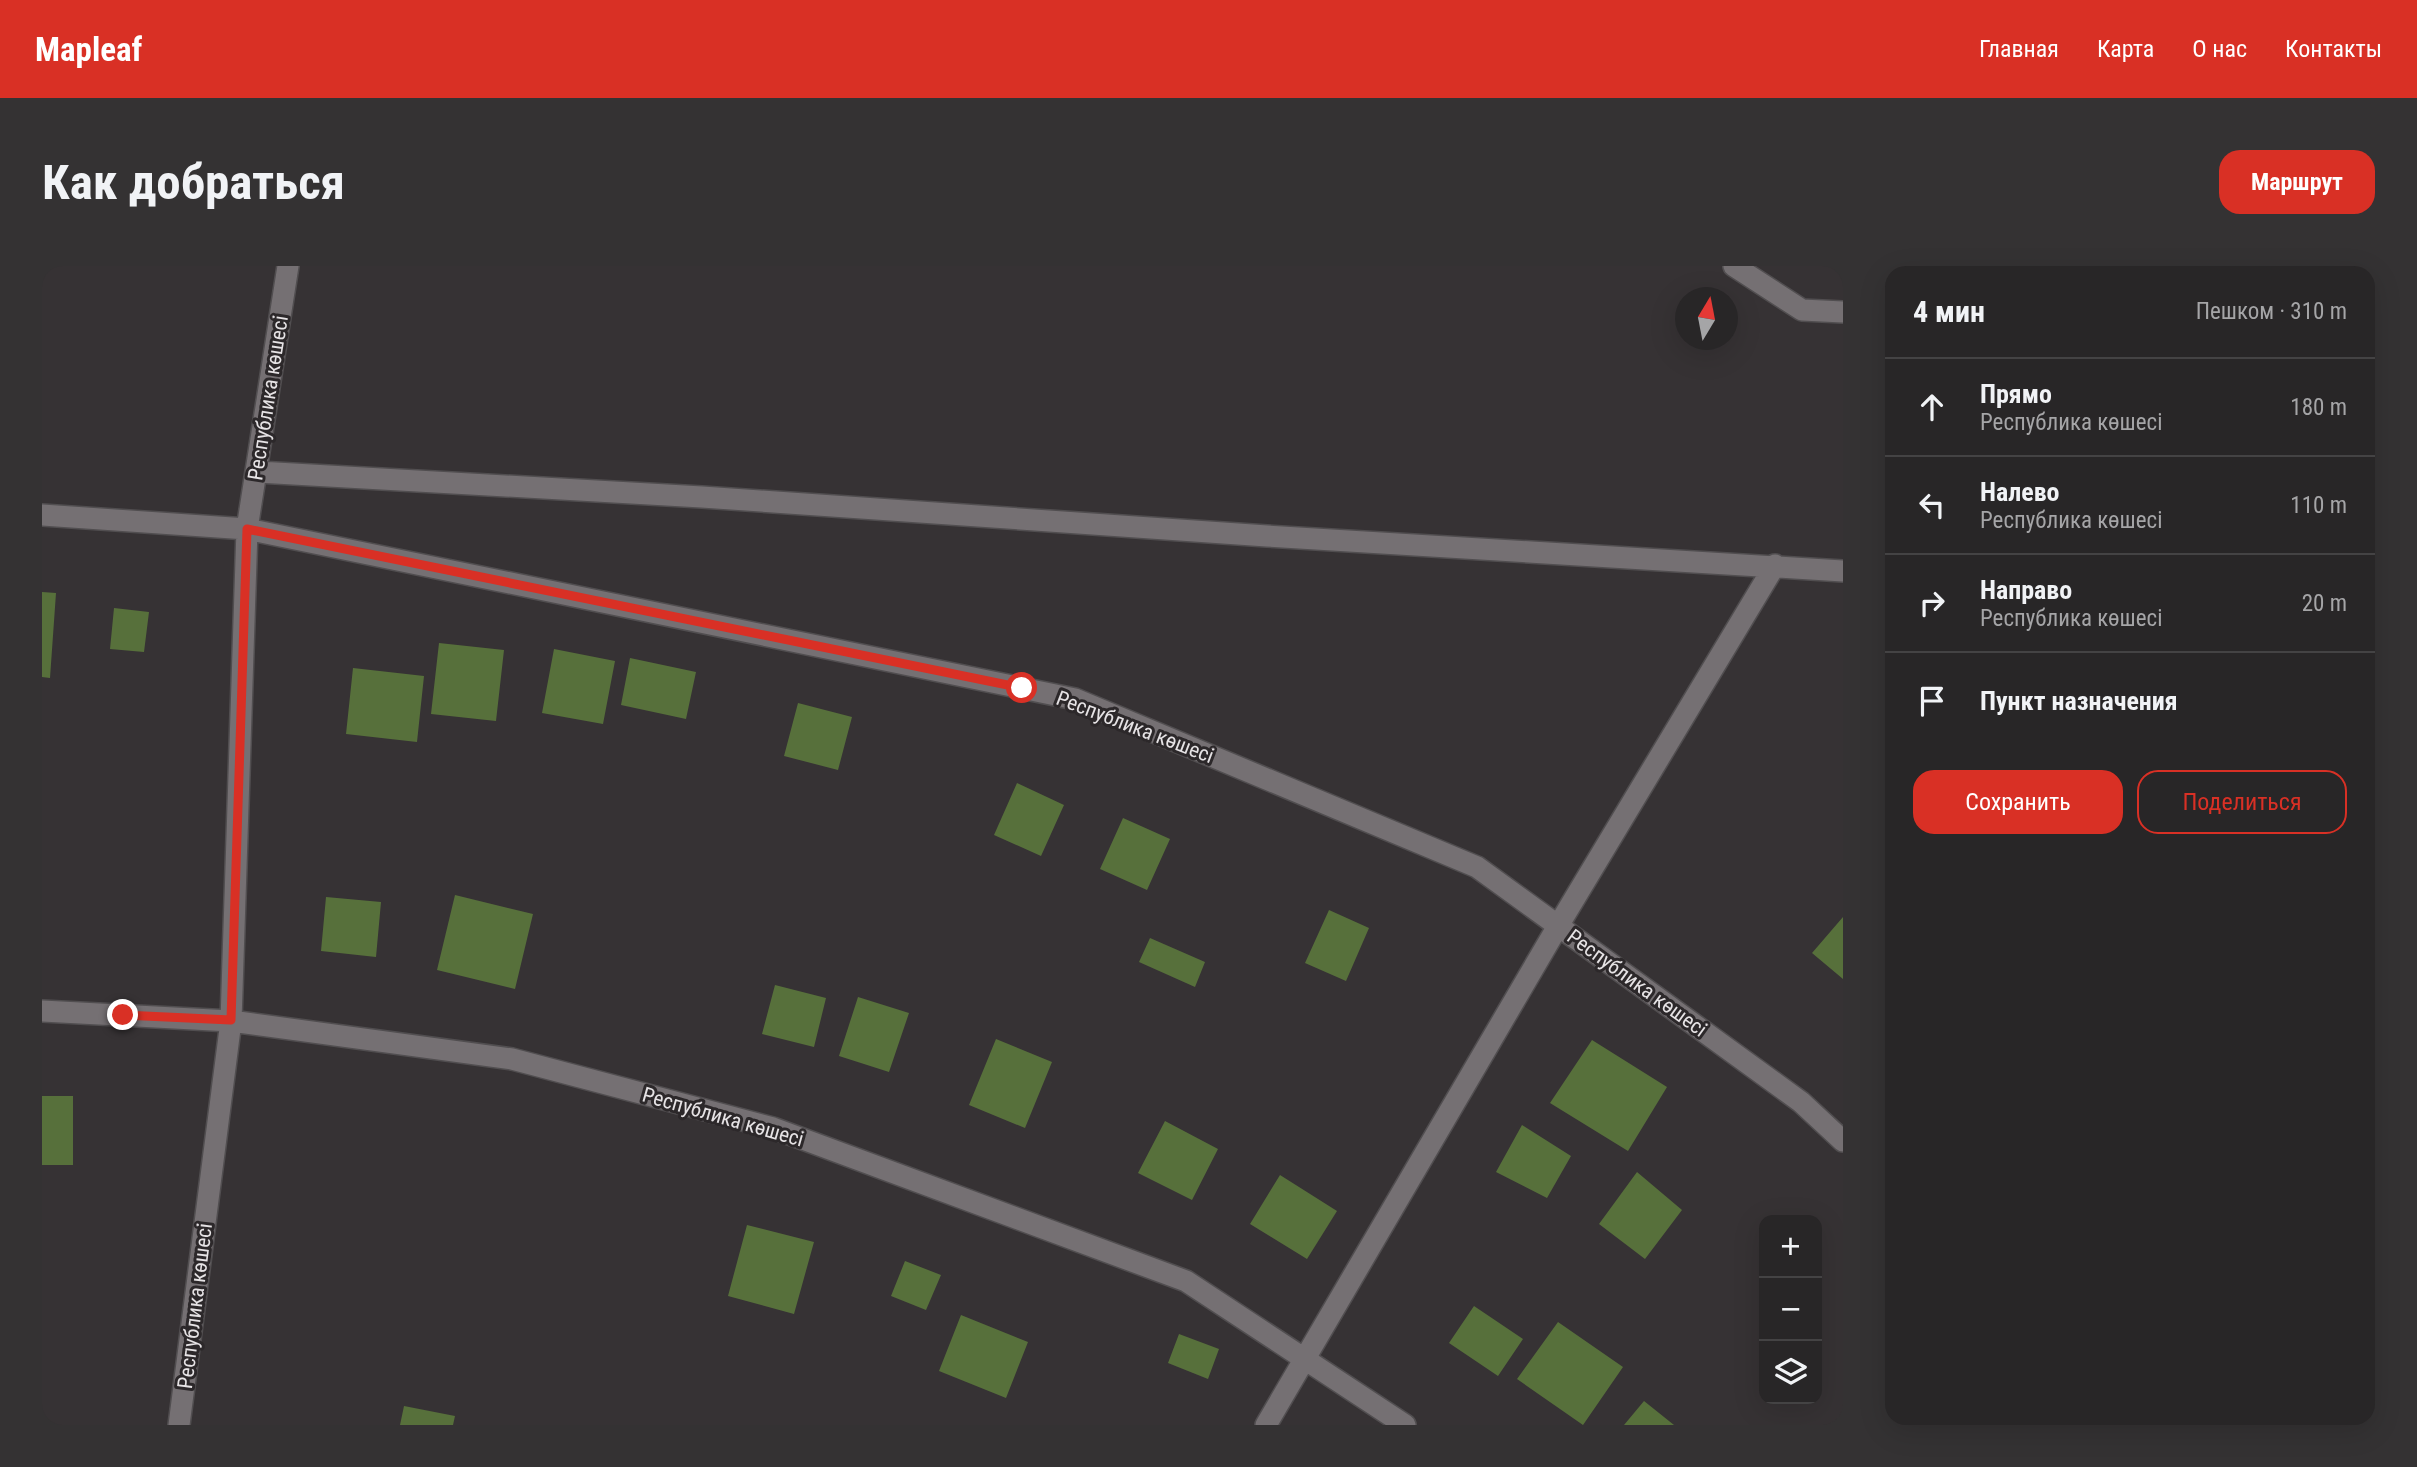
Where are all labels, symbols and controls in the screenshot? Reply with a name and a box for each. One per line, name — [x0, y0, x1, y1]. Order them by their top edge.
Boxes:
text: Mapleaf — [35, 30, 142, 69]
text: Главная — [1979, 35, 2059, 63]
text: Карта — [2097, 35, 2154, 63]
text: О нас — [2192, 35, 2247, 63]
text: Контакты — [2285, 35, 2382, 63]
button: Маршрут — [2219, 150, 2375, 214]
text: Как добраться — [42, 154, 345, 211]
north arrow — [1675, 287, 1738, 350]
text: 4 мин — [1913, 294, 1985, 329]
text: Пешком · 310 m — [2196, 298, 2347, 325]
street label: Республика көшесі — [243, 314, 293, 482]
text: Прямо — [1980, 379, 2052, 409]
icon: ahead — [1913, 388, 1951, 426]
text: 180 m — [2290, 394, 2347, 421]
text: Республика көшесі — [1980, 409, 2162, 436]
text: Налево — [1980, 477, 2060, 507]
icon: left — [1913, 486, 1951, 524]
text: 110 m — [2290, 492, 2347, 519]
text: Республика көшесі — [1980, 507, 2162, 534]
text: Направо — [1980, 575, 2072, 605]
icon: right — [1913, 584, 1951, 622]
text: 20 m — [2302, 590, 2347, 617]
text: Республика көшесі — [1980, 605, 2162, 632]
route start — [1006, 672, 1037, 703]
icon: arrive — [1913, 682, 1951, 720]
street label: Республика көшесі — [1053, 686, 1217, 768]
text: Пункт назначения — [1980, 686, 2178, 716]
button: Сохранить — [1913, 770, 2123, 834]
button: Поделиться — [2137, 770, 2347, 834]
street label: Республика көшесі — [1563, 924, 1711, 1042]
route end — [107, 999, 138, 1030]
street label: Республика көшесі — [640, 1083, 806, 1151]
map controls — [1759, 1215, 1822, 1404]
button: + — [1759, 1215, 1822, 1278]
street label: Республика көшесі — [173, 1222, 217, 1390]
button: − — [1759, 1278, 1822, 1341]
button: layers — [1759, 1341, 1822, 1404]

